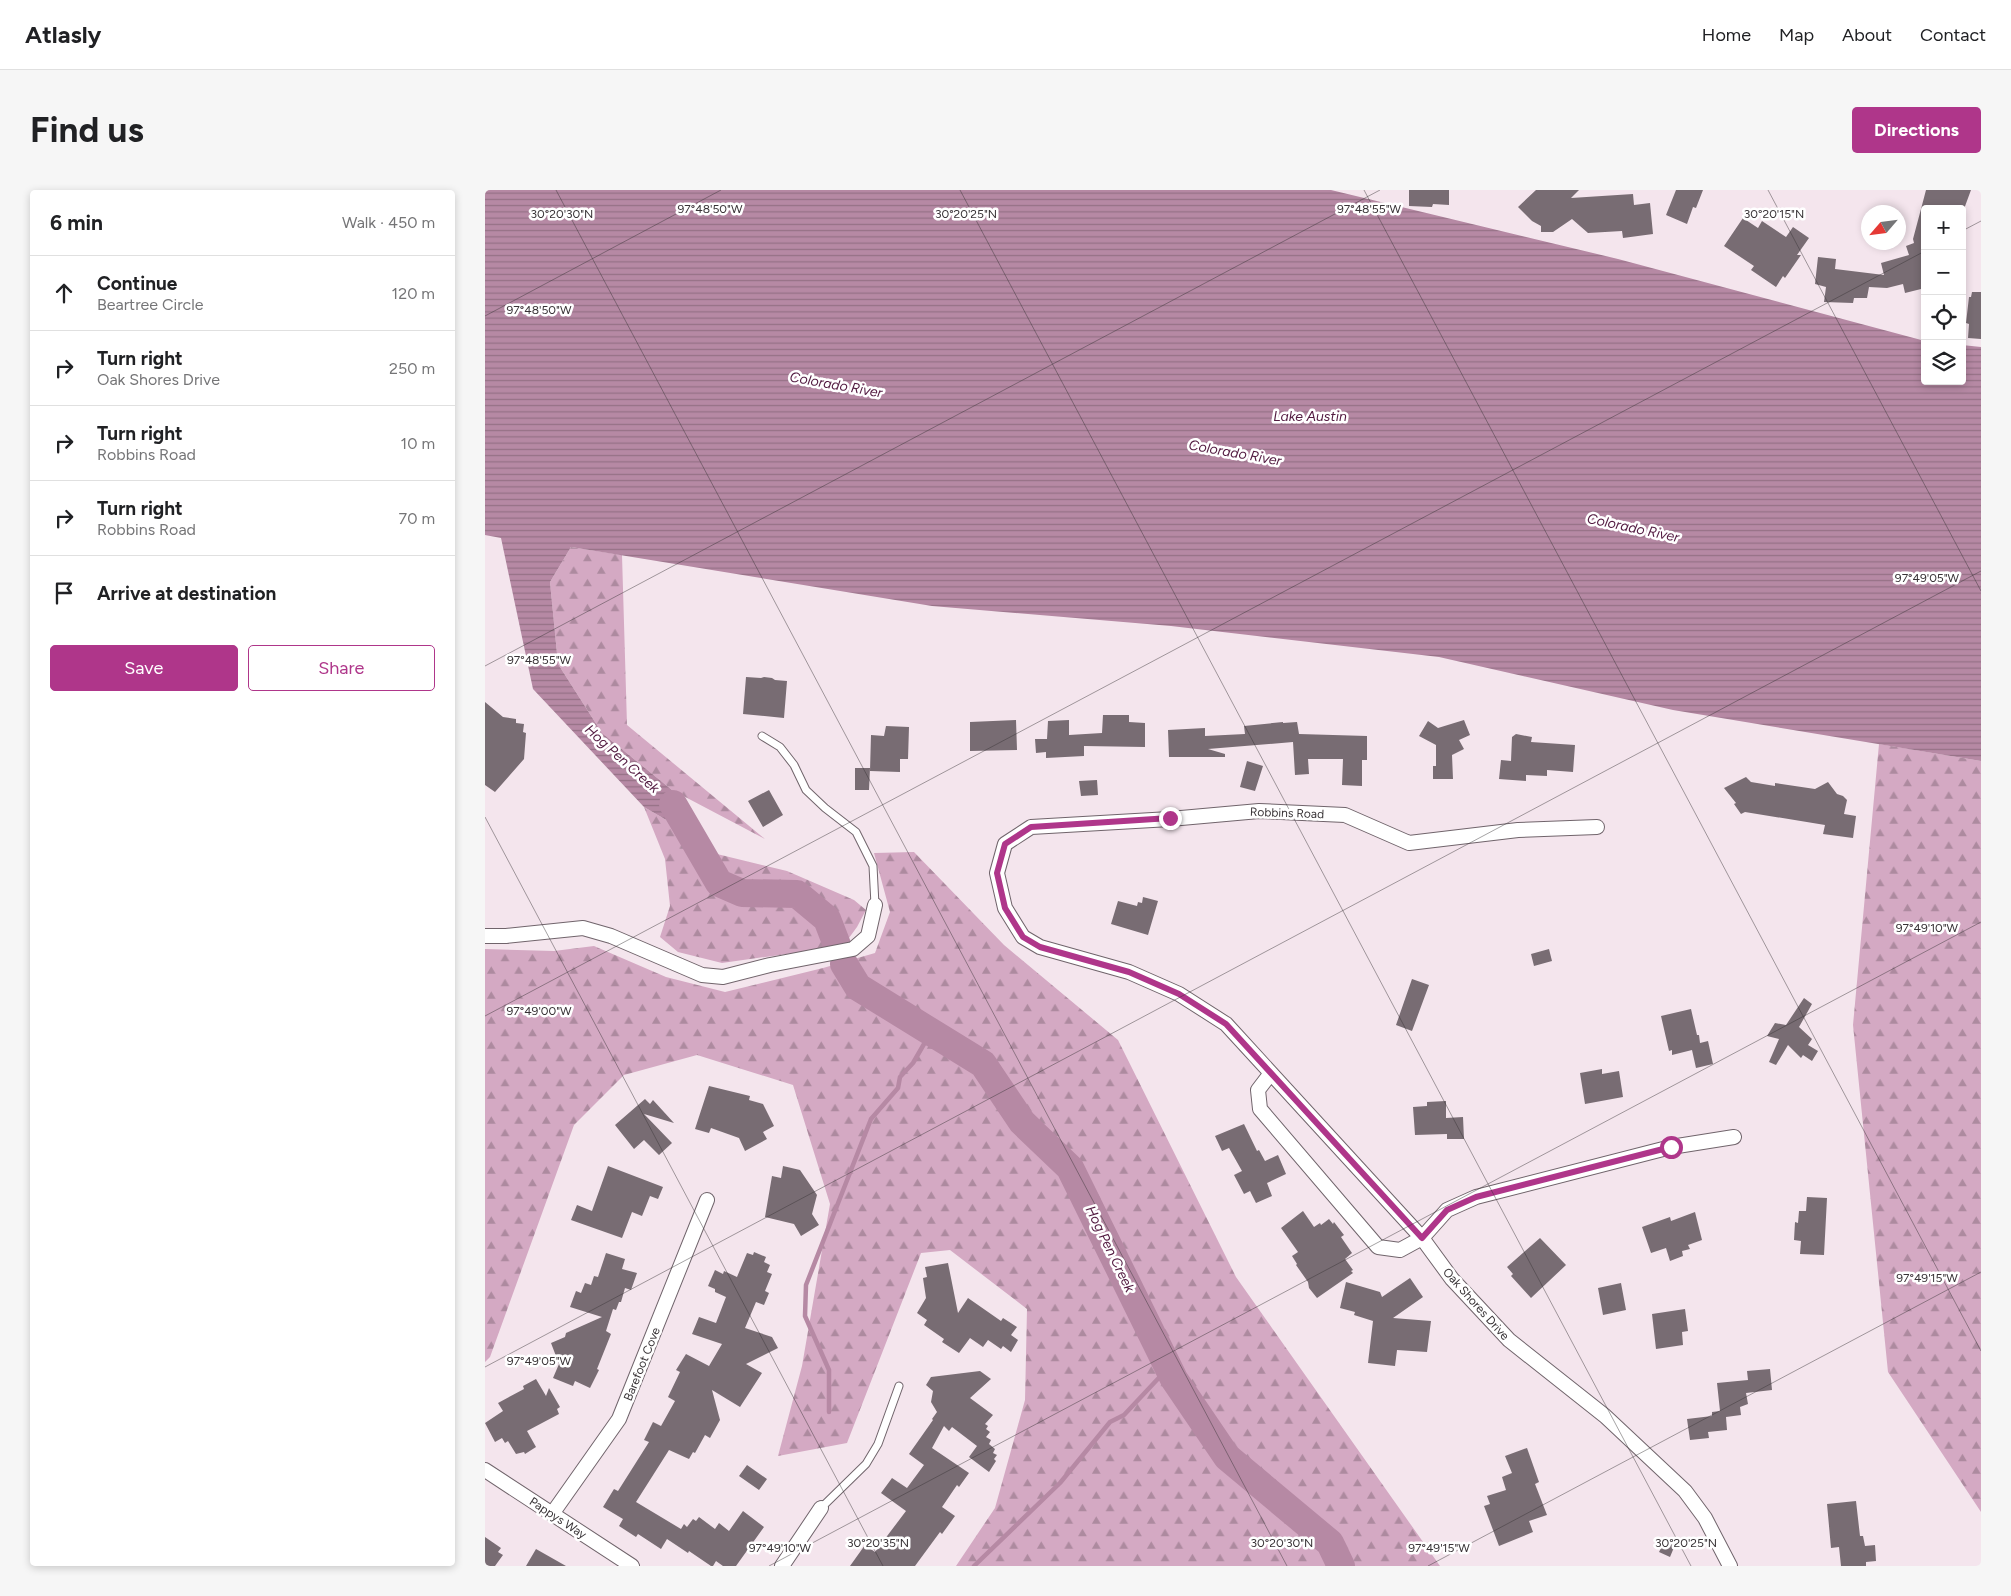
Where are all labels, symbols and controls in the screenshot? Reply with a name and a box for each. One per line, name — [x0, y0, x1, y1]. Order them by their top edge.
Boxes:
text: Atlasly — [25, 20, 101, 49]
text: Home — [1702, 24, 1751, 46]
text: Map — [1779, 24, 1814, 46]
text: About — [1842, 24, 1892, 46]
text: Contact — [1920, 24, 1986, 46]
button: Directions — [1852, 107, 1981, 153]
text: Find us — [30, 109, 144, 151]
text: 97°48'50"W — [678, 202, 743, 216]
text: 97°48'55"W — [1337, 202, 1402, 216]
north arrow — [1861, 205, 1906, 250]
map controls — [1921, 205, 1966, 385]
button: + — [1921, 205, 1966, 250]
text: 30°20'30"N — [531, 207, 593, 221]
text: 30°20'25"N — [935, 207, 997, 221]
text: 30°20'15"N — [1744, 207, 1804, 221]
text: 6 min — [50, 210, 103, 235]
text: Walk · 450 m — [342, 213, 435, 232]
button: − — [1921, 250, 1966, 295]
text: Continue — [97, 272, 177, 295]
icon: ahead — [50, 279, 78, 307]
text: 120 m — [392, 284, 435, 303]
text: Beartree Circle — [97, 295, 204, 314]
button: locate — [1921, 295, 1966, 340]
text: 97°48'50"W — [507, 303, 572, 317]
button: layers — [1921, 340, 1966, 385]
text: Turn right — [97, 347, 183, 370]
icon: right — [50, 354, 78, 382]
text: 250 m — [389, 359, 435, 378]
water label: Colorado River — [788, 368, 885, 402]
text: Oak Shores Drive — [97, 370, 220, 389]
water label: Lake Austin — [1273, 408, 1347, 425]
text: Turn right — [97, 422, 183, 445]
icon: right — [50, 429, 78, 457]
text: 10 m — [401, 434, 435, 453]
water label: Colorado River — [1187, 436, 1284, 470]
text: Robbins Road — [97, 445, 196, 464]
text: Turn right — [97, 497, 183, 520]
icon: right — [50, 504, 78, 532]
text: 70 m — [399, 509, 435, 528]
water label: Colorado River — [1585, 510, 1682, 546]
text: Robbins Road — [97, 520, 196, 539]
text: 97°49'05"W — [1895, 571, 1960, 585]
icon: arrive — [50, 579, 78, 607]
text: Arrive at destination — [97, 582, 276, 605]
button: Save — [50, 645, 238, 691]
button: Share — [248, 645, 435, 691]
text: 97°48'55"W — [507, 653, 572, 667]
water label: Hog Pen Creek — [581, 721, 664, 798]
street label: Robbins Road — [1250, 805, 1324, 821]
route end — [1159, 807, 1182, 830]
text: 97°49'10"W — [1896, 921, 1959, 935]
text: 97°49'00"W — [506, 1004, 572, 1018]
route start — [1660, 1136, 1683, 1159]
water label: Hog Pen Creek — [1082, 1203, 1139, 1296]
street label: Oak Shores Drive — [1440, 1265, 1512, 1343]
text: 97°49'15"W — [1896, 1271, 1958, 1285]
street label: Barefoot Cove — [621, 1325, 663, 1403]
text: 97°49'05"W — [507, 1354, 572, 1368]
street label: Pappys Way — [527, 1494, 590, 1542]
text: 30°20'35"N — [847, 1536, 909, 1550]
text: 30°20'30"N — [1251, 1536, 1313, 1550]
text: 30°20'25"N — [1655, 1536, 1717, 1550]
text: 97°49'10"W — [749, 1541, 812, 1555]
text: 97°49'15"W — [1408, 1541, 1470, 1555]

